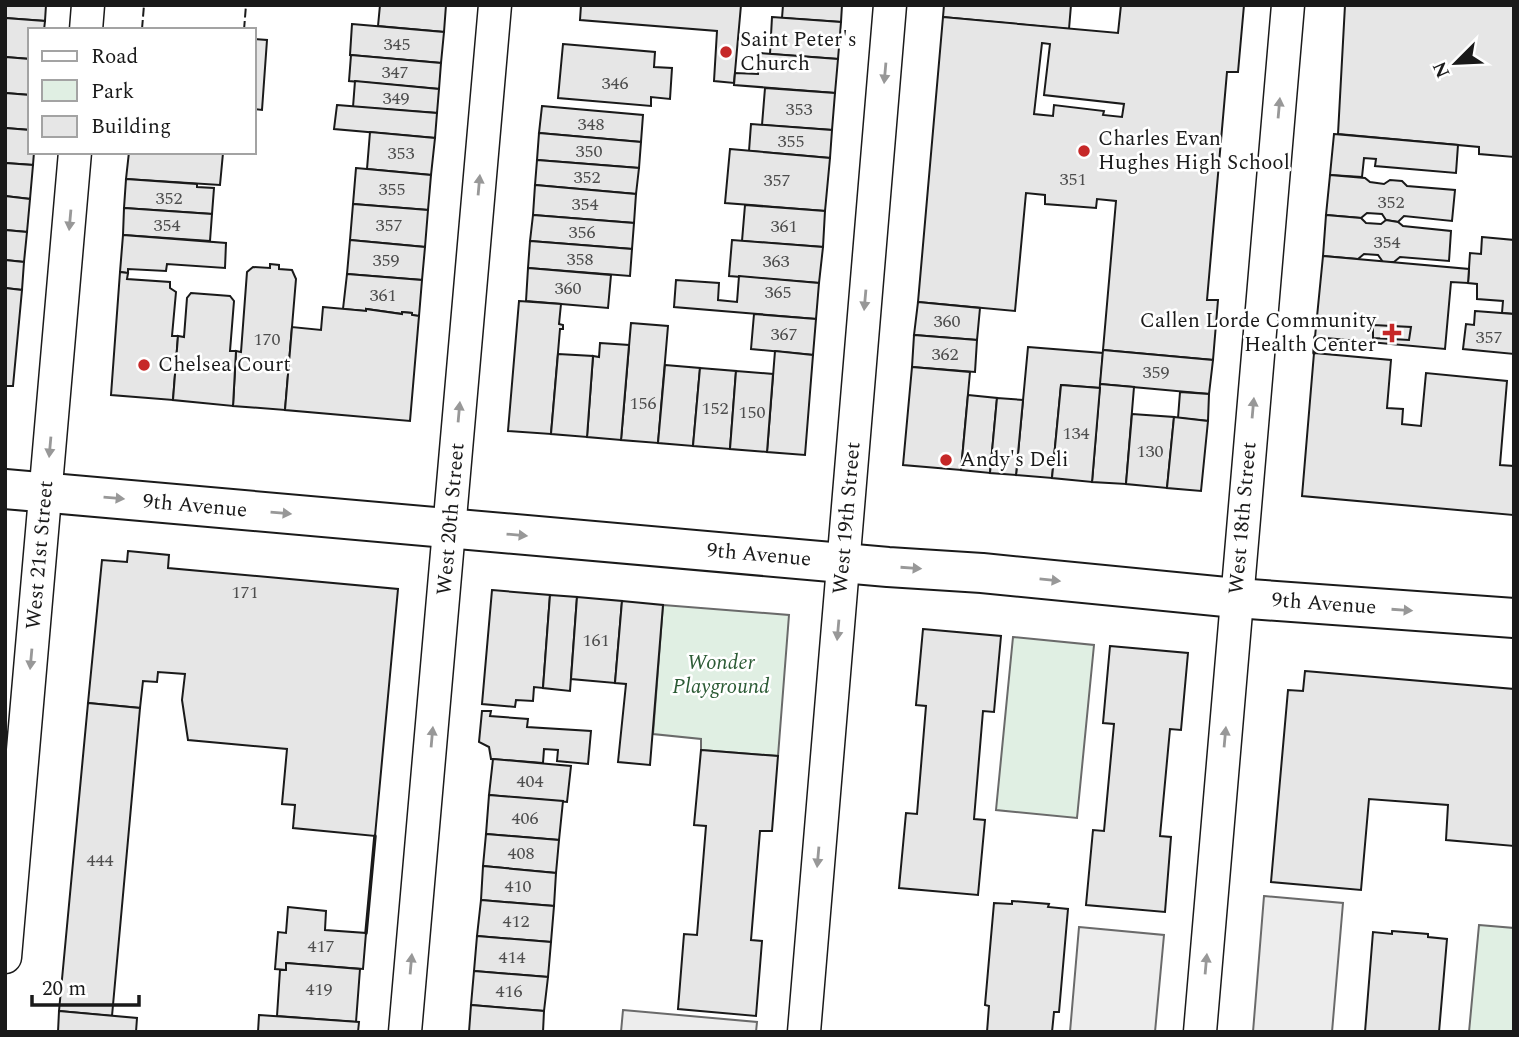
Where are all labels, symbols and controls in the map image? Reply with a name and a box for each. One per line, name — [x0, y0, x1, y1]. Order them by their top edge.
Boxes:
place label: Saint Peter's Church — [740, 24, 857, 80]
legend — [28, 28, 256, 154]
north arrow — [1421, 28, 1491, 98]
house number: 345 — [384, 31, 411, 58]
text: Road — [91, 41, 138, 73]
marker: Saint Peter's Church — [718, 44, 734, 60]
text: N — [1425, 56, 1458, 82]
house number: 347 — [382, 59, 409, 86]
one-way arrow — [879, 62, 890, 84]
house number: 346 — [602, 70, 629, 97]
text: Park — [91, 76, 135, 108]
house number: 349 — [383, 85, 410, 112]
house number: 353 — [786, 96, 813, 123]
one-way arrow — [1274, 97, 1285, 119]
text: Building — [91, 111, 171, 143]
house number: 348 — [578, 111, 605, 138]
place label: Charles Evan Hughes High School — [1098, 123, 1290, 179]
house number: 355 — [778, 128, 805, 155]
house number: 350 — [576, 138, 603, 165]
house number: 353 — [388, 140, 415, 167]
marker: Charles Evan Hughes High School — [1076, 143, 1092, 159]
house number: 352 — [574, 164, 601, 191]
house number: 351 — [1060, 166, 1087, 193]
house number: 357 — [764, 167, 791, 194]
one-way arrow — [474, 174, 485, 196]
house number: 355 — [379, 176, 406, 203]
house number: 352 — [156, 185, 183, 212]
house number: 352 — [1378, 189, 1405, 216]
house number: 354 — [572, 191, 599, 218]
one-way arrow — [64, 209, 75, 231]
house number: 354 — [154, 212, 181, 239]
house number: 357 — [376, 212, 403, 239]
house number: 361 — [771, 213, 798, 240]
house number: 356 — [569, 219, 596, 246]
house number: 354 — [1374, 229, 1401, 256]
house number: 358 — [567, 246, 594, 273]
house number: 359 — [373, 247, 400, 274]
house number: 363 — [763, 248, 790, 275]
house number: 360 — [555, 275, 582, 302]
house number: 365 — [765, 279, 792, 306]
house number: 361 — [370, 282, 397, 309]
one-way arrow — [859, 289, 870, 311]
place label: Callen Lorde Community Health Center — [1140, 305, 1377, 361]
house number: 360 — [934, 308, 961, 335]
house number: 367 — [771, 321, 798, 348]
marker: Callen Lorde Community Health Center — [1382, 323, 1402, 343]
house number: 357 — [1476, 324, 1503, 351]
house number: 170 — [254, 326, 281, 353]
house number: 362 — [932, 341, 959, 368]
place label: Chelsea Court — [158, 349, 291, 381]
marker: Chelsea Court — [136, 357, 152, 373]
house number: 359 — [1143, 359, 1170, 386]
house number: 156 — [630, 390, 657, 417]
house number: 152 — [702, 395, 729, 422]
one-way arrow — [1248, 397, 1259, 419]
house number: 150 — [739, 399, 766, 426]
one-way arrow — [454, 401, 465, 423]
house number: 134 — [1063, 420, 1090, 447]
one-way arrow — [44, 436, 55, 458]
house number: 130 — [1137, 438, 1164, 465]
street label: West 19th Street — [824, 440, 870, 596]
street label: West 18th Street — [1220, 440, 1266, 596]
street label: West 20th Street — [428, 441, 474, 597]
place label: Andy's Deli — [960, 444, 1069, 476]
marker: Andy's Deli — [938, 452, 954, 468]
street label: West 21st Street — [18, 479, 62, 631]
street label: 9th Avenue — [141, 485, 249, 527]
one-way arrow — [103, 493, 125, 504]
one-way arrow — [270, 508, 292, 519]
one-way arrow — [506, 530, 528, 541]
street label: 9th Avenue — [705, 534, 813, 576]
one-way arrow — [901, 563, 923, 574]
one-way arrow — [1039, 574, 1061, 585]
house number: 171 — [232, 579, 259, 606]
street label: 9th Avenue — [1271, 584, 1377, 624]
one-way arrow — [1391, 605, 1413, 616]
one-way arrow — [832, 620, 843, 642]
house number: 161 — [583, 627, 610, 654]
park label: Wonder Playground — [672, 647, 770, 703]
one-way arrow — [25, 648, 36, 670]
one-way arrow — [426, 726, 437, 748]
one-way arrow — [1220, 726, 1231, 748]
house number: 404 — [517, 768, 544, 795]
house number: 406 — [512, 805, 539, 832]
house number: 408 — [508, 840, 535, 867]
one-way arrow — [812, 846, 823, 868]
house number: 444 — [87, 847, 114, 874]
house number: 410 — [505, 873, 532, 900]
house number: 412 — [503, 908, 530, 935]
house number: 417 — [308, 933, 335, 960]
house number: 414 — [499, 944, 526, 971]
one-way arrow — [406, 953, 417, 975]
one-way arrow — [1201, 953, 1212, 975]
scale bar — [32, 964, 138, 1008]
text: 20 m — [42, 973, 86, 1005]
house number: 419 — [306, 976, 333, 1003]
house number: 416 — [496, 978, 523, 1005]

